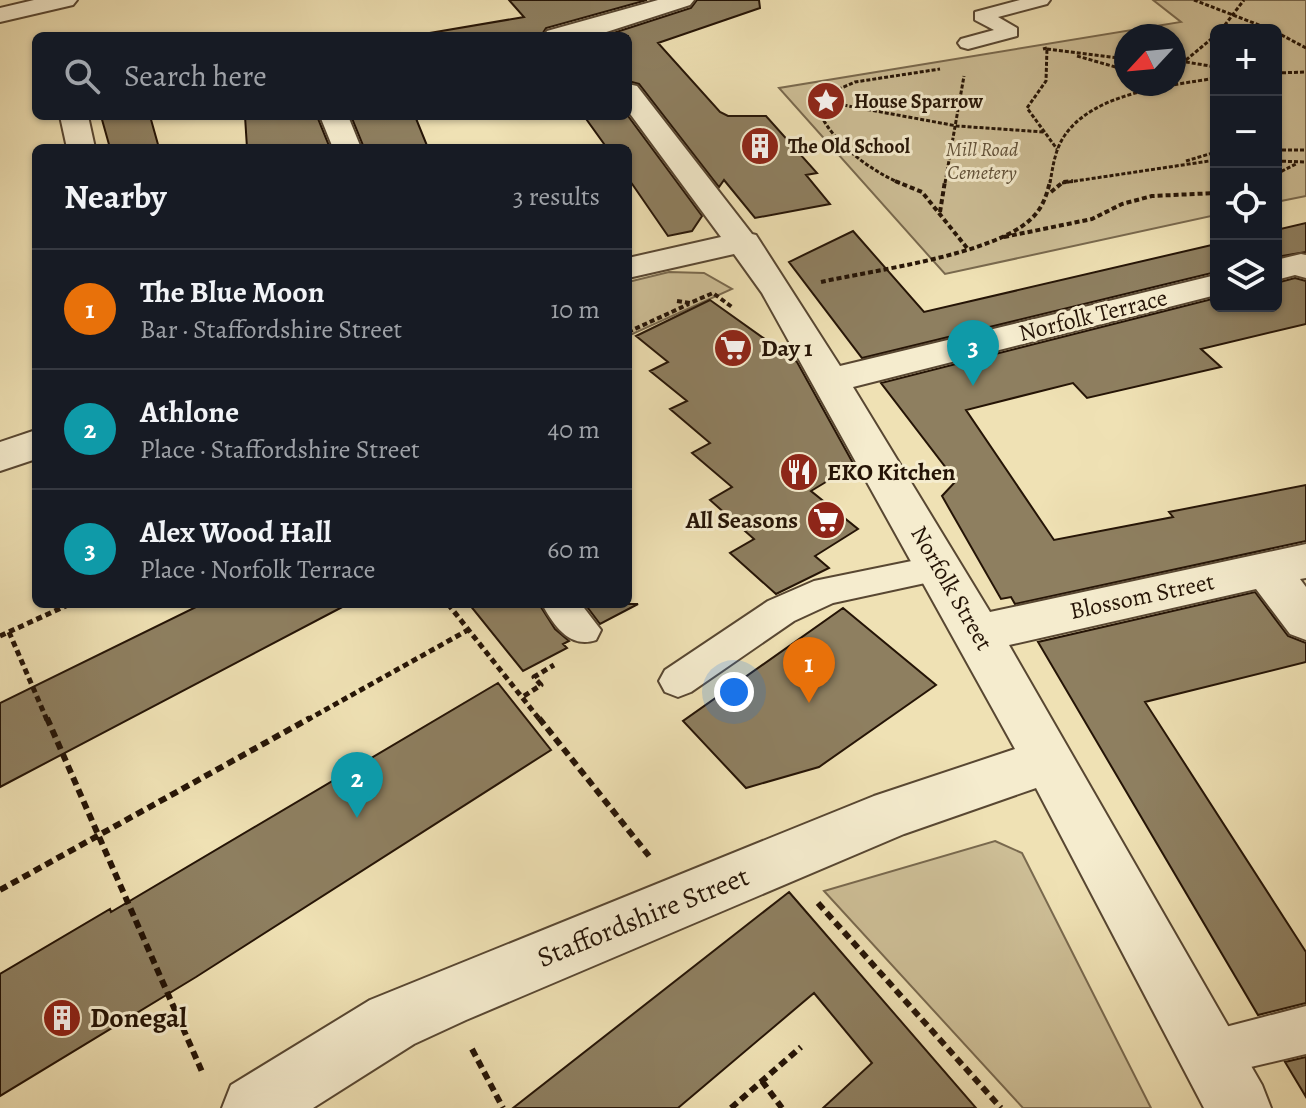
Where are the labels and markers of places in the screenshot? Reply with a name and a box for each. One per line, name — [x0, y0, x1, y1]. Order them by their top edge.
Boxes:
place icon: House Sparrow — [805, 80, 847, 122]
place label: House Sparrow — [854, 88, 983, 115]
building icon: The Old School — [739, 125, 781, 167]
place label: The Old School — [788, 133, 911, 160]
pin: 3 — [947, 320, 999, 386]
supermarket icon: Day 1 — [712, 327, 754, 369]
place label: Day 1 — [761, 332, 813, 364]
restaurant icon: EKO Kitchen — [778, 451, 820, 493]
place label: EKO Kitchen — [827, 456, 956, 488]
supermarket icon: All Seasons — [805, 499, 847, 541]
place label: All Seasons — [685, 504, 798, 536]
pin: 1 — [783, 637, 835, 703]
pin: 2 — [331, 752, 383, 818]
building icon: Donegal — [41, 997, 83, 1039]
place label: Donegal — [90, 999, 188, 1037]

